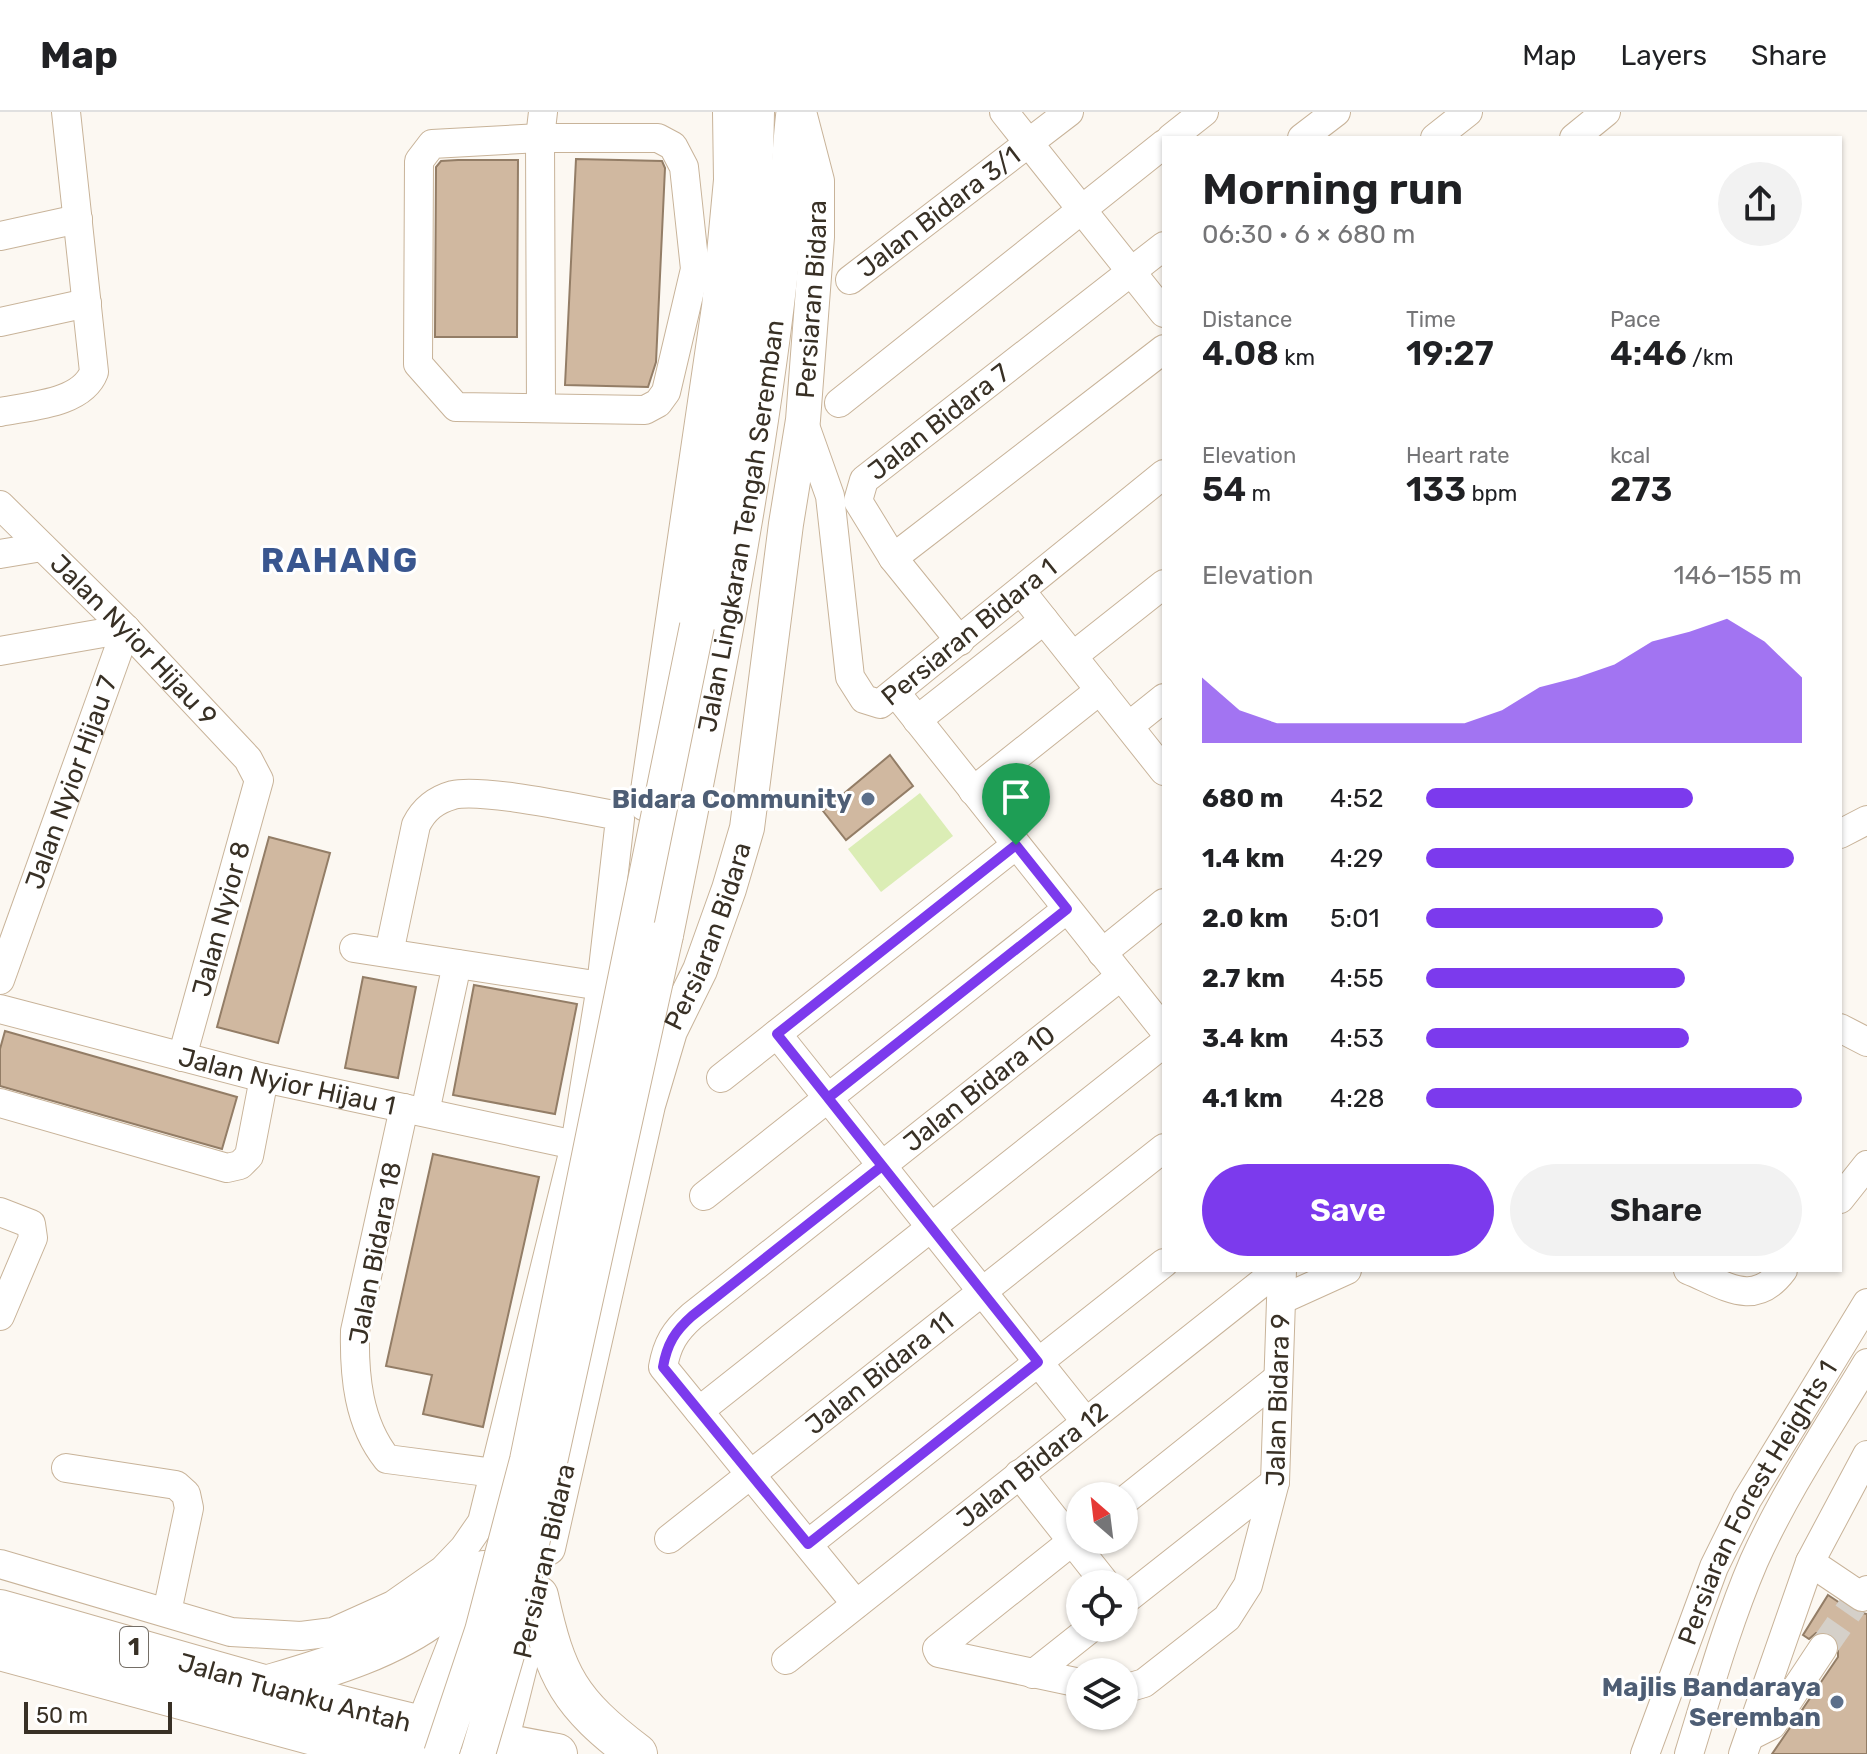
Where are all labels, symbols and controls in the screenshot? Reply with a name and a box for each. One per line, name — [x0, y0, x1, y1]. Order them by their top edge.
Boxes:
text: Map — [40, 32, 118, 78]
text: Map — [1522, 39, 1577, 72]
text: Layers — [1621, 39, 1707, 72]
text: Share — [1751, 39, 1827, 72]
street label: Jalan Bidara 3/1 — [852, 140, 1027, 284]
button: share — [1718, 162, 1802, 246]
text: Morning run — [1202, 163, 1463, 215]
street label: Persiaran Bidara — [790, 200, 833, 399]
text: 06:30 · 6 × 680 m — [1202, 219, 1415, 250]
text: Distance — [1202, 306, 1292, 333]
text: Time — [1406, 306, 1456, 333]
text: Pace — [1610, 306, 1661, 333]
street label: Jalan Lingkaran Tengah Seremban — [692, 318, 791, 735]
text: 4.08 — [1202, 333, 1279, 374]
text: 19:27 — [1406, 333, 1494, 374]
text: 4:46 — [1610, 333, 1687, 374]
text: km — [1279, 344, 1315, 371]
text: /km — [1687, 344, 1734, 371]
street label: Jalan Bidara 7 — [862, 357, 1016, 487]
text: Elevation — [1202, 442, 1296, 469]
text: Heart rate — [1406, 442, 1510, 469]
text: kcal — [1610, 442, 1650, 469]
text: 54 — [1202, 469, 1246, 510]
text: 133 — [1406, 469, 1466, 510]
text: 273 — [1610, 469, 1672, 510]
text: m — [1246, 480, 1271, 507]
text: bpm — [1466, 480, 1517, 507]
district label: RAHANG — [261, 540, 419, 581]
street label: Jalan Nyior Hijau 9 — [44, 548, 223, 732]
street label: Persiaran Bidara 1 — [875, 552, 1063, 712]
text: Elevation — [1202, 560, 1313, 591]
text: 146–155 m — [1674, 560, 1802, 591]
street label: Jalan Nyior Hijau 7 — [19, 672, 124, 893]
pin — [982, 763, 1050, 845]
icon: arrive — [994, 775, 1038, 819]
text: 680 m — [1202, 783, 1284, 814]
text: 4:52 — [1330, 783, 1384, 814]
place label: Bidara Community — [612, 784, 852, 815]
marker: Bidara Community — [859, 790, 877, 808]
street label: Jalan Nyior 8 — [186, 838, 257, 1000]
street label: Persiaran Bidara — [658, 839, 758, 1035]
text: 1.4 km — [1202, 843, 1284, 874]
text: 4:29 — [1330, 843, 1383, 874]
text: 2.0 km — [1202, 903, 1288, 934]
text: 5:01 — [1330, 903, 1380, 934]
text: 2.7 km — [1202, 963, 1285, 994]
text: 4:55 — [1330, 963, 1384, 994]
street label: Jalan Bidara 10 — [897, 1019, 1062, 1158]
text: 3.4 km — [1202, 1023, 1289, 1054]
text: 4:53 — [1330, 1023, 1384, 1054]
street label: Jalan Nyior Hijau 1 — [175, 1041, 398, 1122]
text: 4.1 km — [1202, 1083, 1283, 1114]
text: 4:28 — [1330, 1083, 1385, 1114]
street label: Jalan Bidara 18 — [343, 1159, 408, 1347]
button: Save — [1202, 1164, 1494, 1256]
button: Share — [1510, 1164, 1802, 1256]
street label: Jalan Bidara 11 — [799, 1305, 960, 1441]
street label: Jalan Bidara 9 — [1260, 1313, 1297, 1487]
street label: Persiaran Forest Heights 1 — [1672, 1355, 1844, 1649]
street label: Jalan Bidara 12 — [951, 1396, 1114, 1535]
street label: Persiaran Bidara — [507, 1461, 582, 1661]
north arrow — [1066, 1482, 1138, 1554]
map controls — [1066, 1482, 1138, 1730]
button: locate — [1066, 1570, 1138, 1642]
road number: 1 — [120, 1627, 148, 1667]
street label: Jalan Tuanku Antah — [175, 1647, 414, 1739]
button: layers — [1066, 1658, 1138, 1730]
place label: Majlis Bandaraya Seremban — [1602, 1672, 1821, 1733]
marker: Majlis Bandaraya Seremban — [1828, 1693, 1846, 1711]
scale bar — [24, 1698, 172, 1734]
text: 50 m — [36, 1702, 88, 1729]

